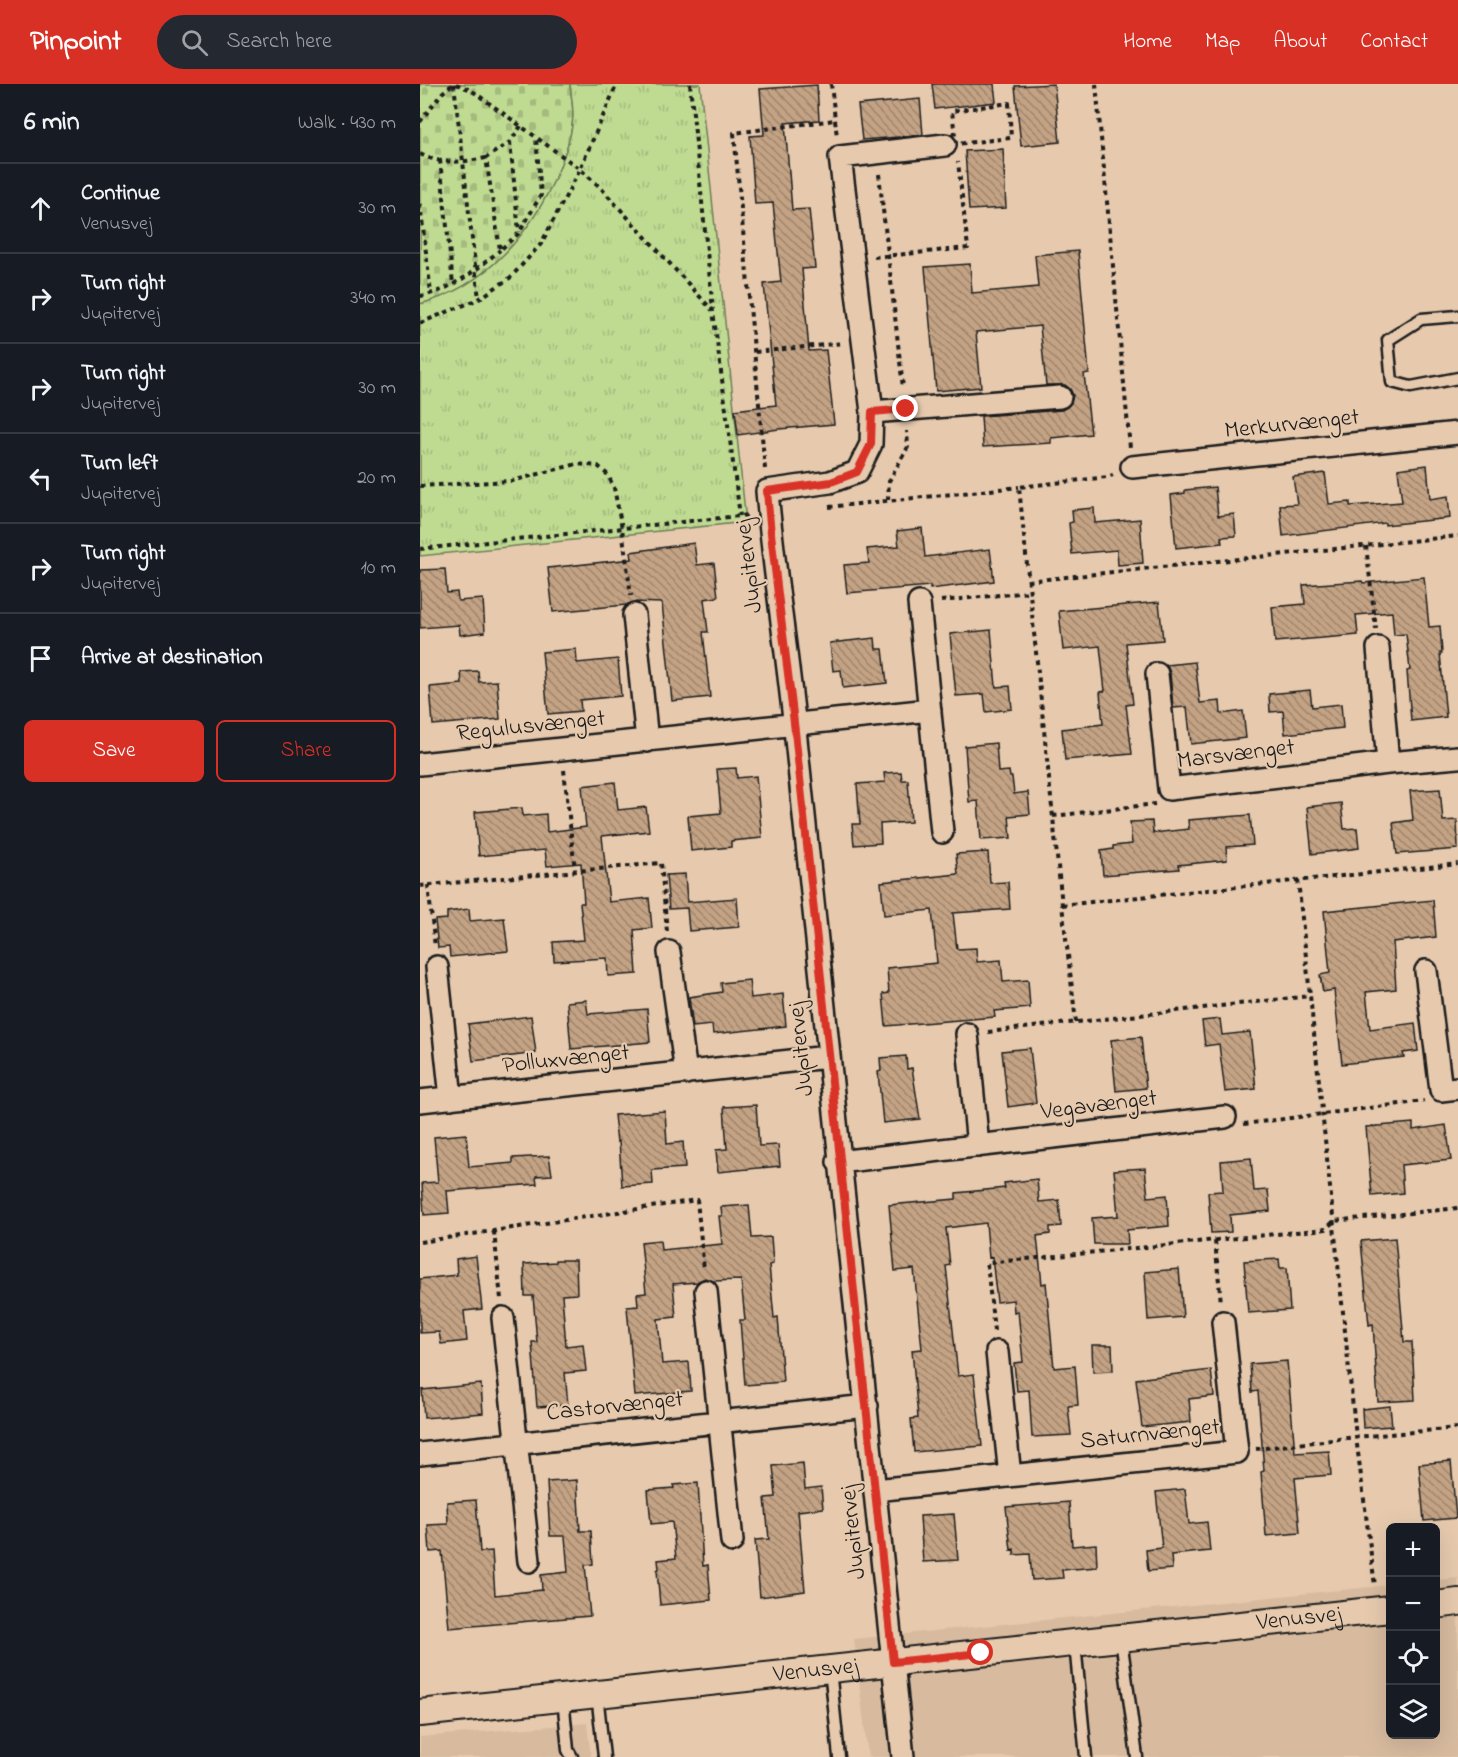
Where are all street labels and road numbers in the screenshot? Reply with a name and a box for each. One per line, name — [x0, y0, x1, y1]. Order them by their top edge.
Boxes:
street label: Merkurvænget — [1223, 401, 1361, 449]
street label: Jupitervej — [727, 516, 773, 615]
street label: Regulusvænget — [455, 702, 607, 752]
street label: Marsvænget — [1175, 730, 1297, 780]
street label: Jupitervej — [780, 999, 824, 1098]
street label: Polluxvænget — [501, 1036, 631, 1084]
street label: Vegavænget — [1038, 1082, 1159, 1131]
street label: Castorvænget — [545, 1382, 685, 1432]
street label: Saturnvænget — [1078, 1410, 1222, 1460]
street label: Jupitervej — [832, 1482, 876, 1581]
street label: Venusvej — [1254, 1597, 1344, 1641]
street label: Venusvej — [770, 1648, 861, 1693]

